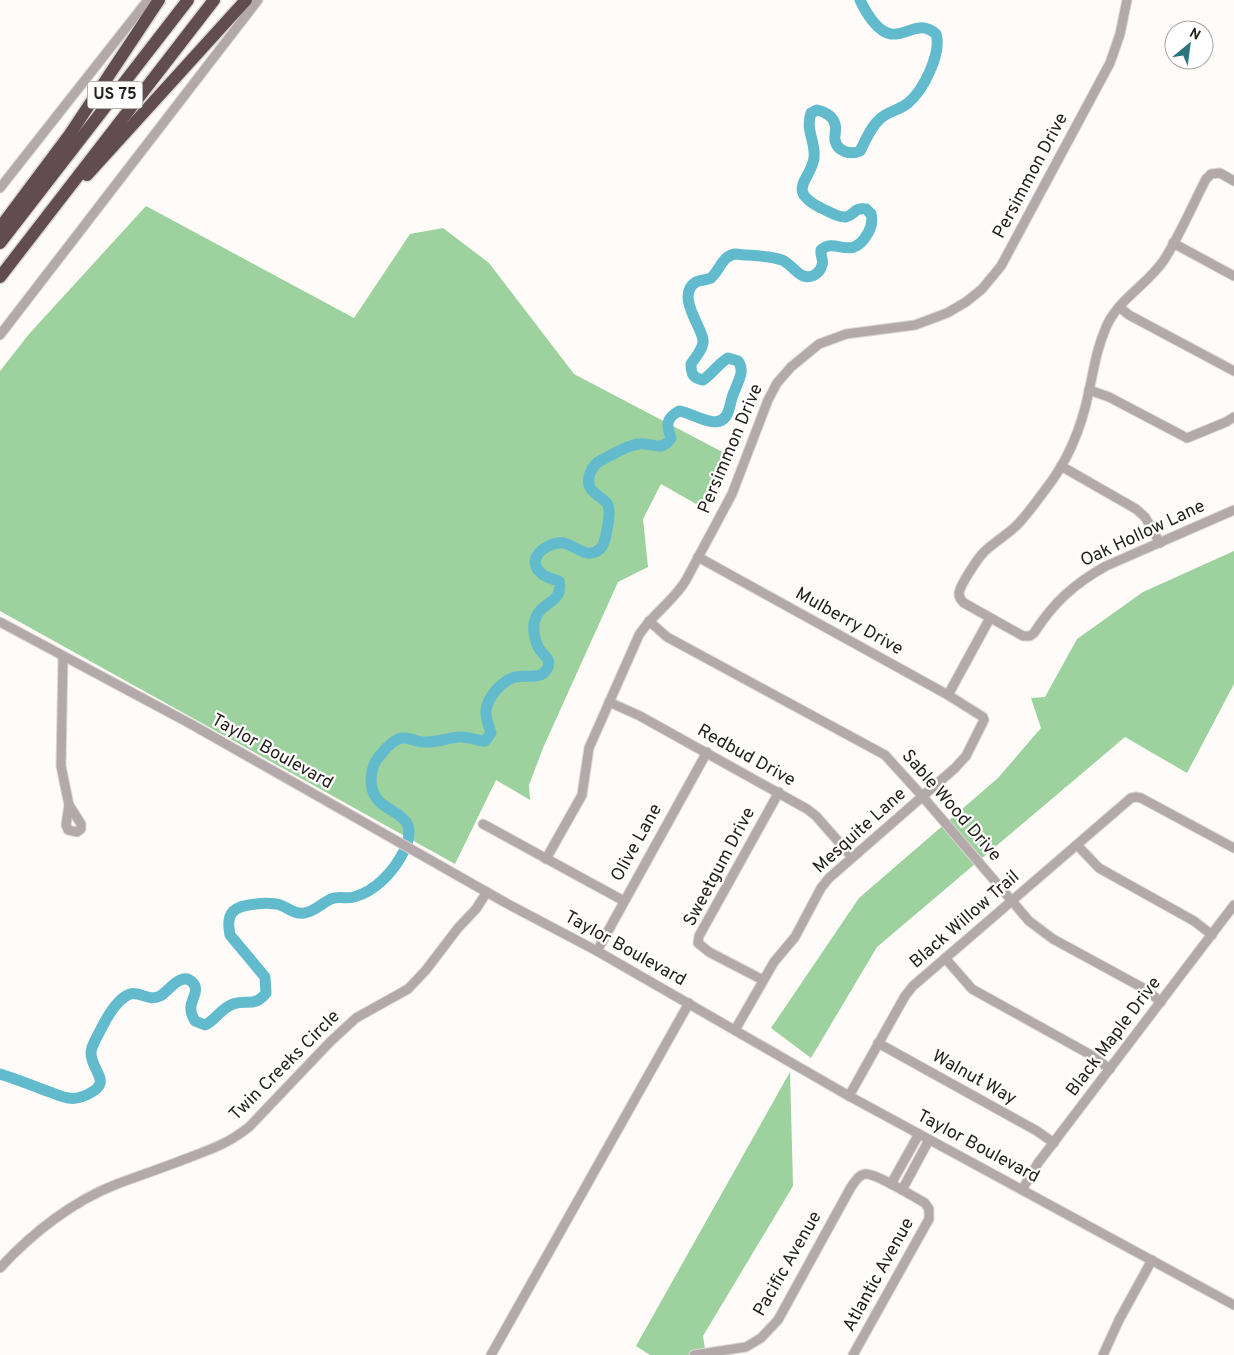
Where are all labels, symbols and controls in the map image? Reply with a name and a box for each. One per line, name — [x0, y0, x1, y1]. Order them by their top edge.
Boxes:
north arrow — [1164, 20, 1214, 70]
text: N — [1186, 25, 1203, 45]
road number: US 75 — [88, 82, 142, 108]
street label: Persimmon Drive — [988, 109, 1074, 243]
street label: Persimmon Drive — [693, 381, 769, 517]
street label: Oak Hollow Lane — [1077, 495, 1209, 573]
street label: Mulberry Drive — [791, 583, 907, 661]
street label: Taylor Boulevard — [207, 709, 337, 795]
street label: Redbud Drive — [693, 720, 799, 792]
street label: Sable Wood Drive — [896, 745, 1006, 867]
street label: Mesquite Lane — [809, 783, 911, 879]
street label: Olive Lane — [606, 800, 668, 886]
street label: Sweetgum Drive — [679, 804, 761, 930]
street label: Black Willow Trail — [905, 866, 1025, 974]
street label: Taylor Boulevard — [560, 906, 690, 992]
street label: Black Maple Drive — [1061, 973, 1167, 1101]
street label: Twin Creeks Circle — [225, 1006, 345, 1126]
street label: Walnut Way — [928, 1045, 1020, 1111]
street label: Taylor Boulevard — [913, 1105, 1043, 1189]
street label: Pacific Avenue — [749, 1207, 827, 1321]
street label: Atlantic Avenue — [838, 1214, 920, 1336]

